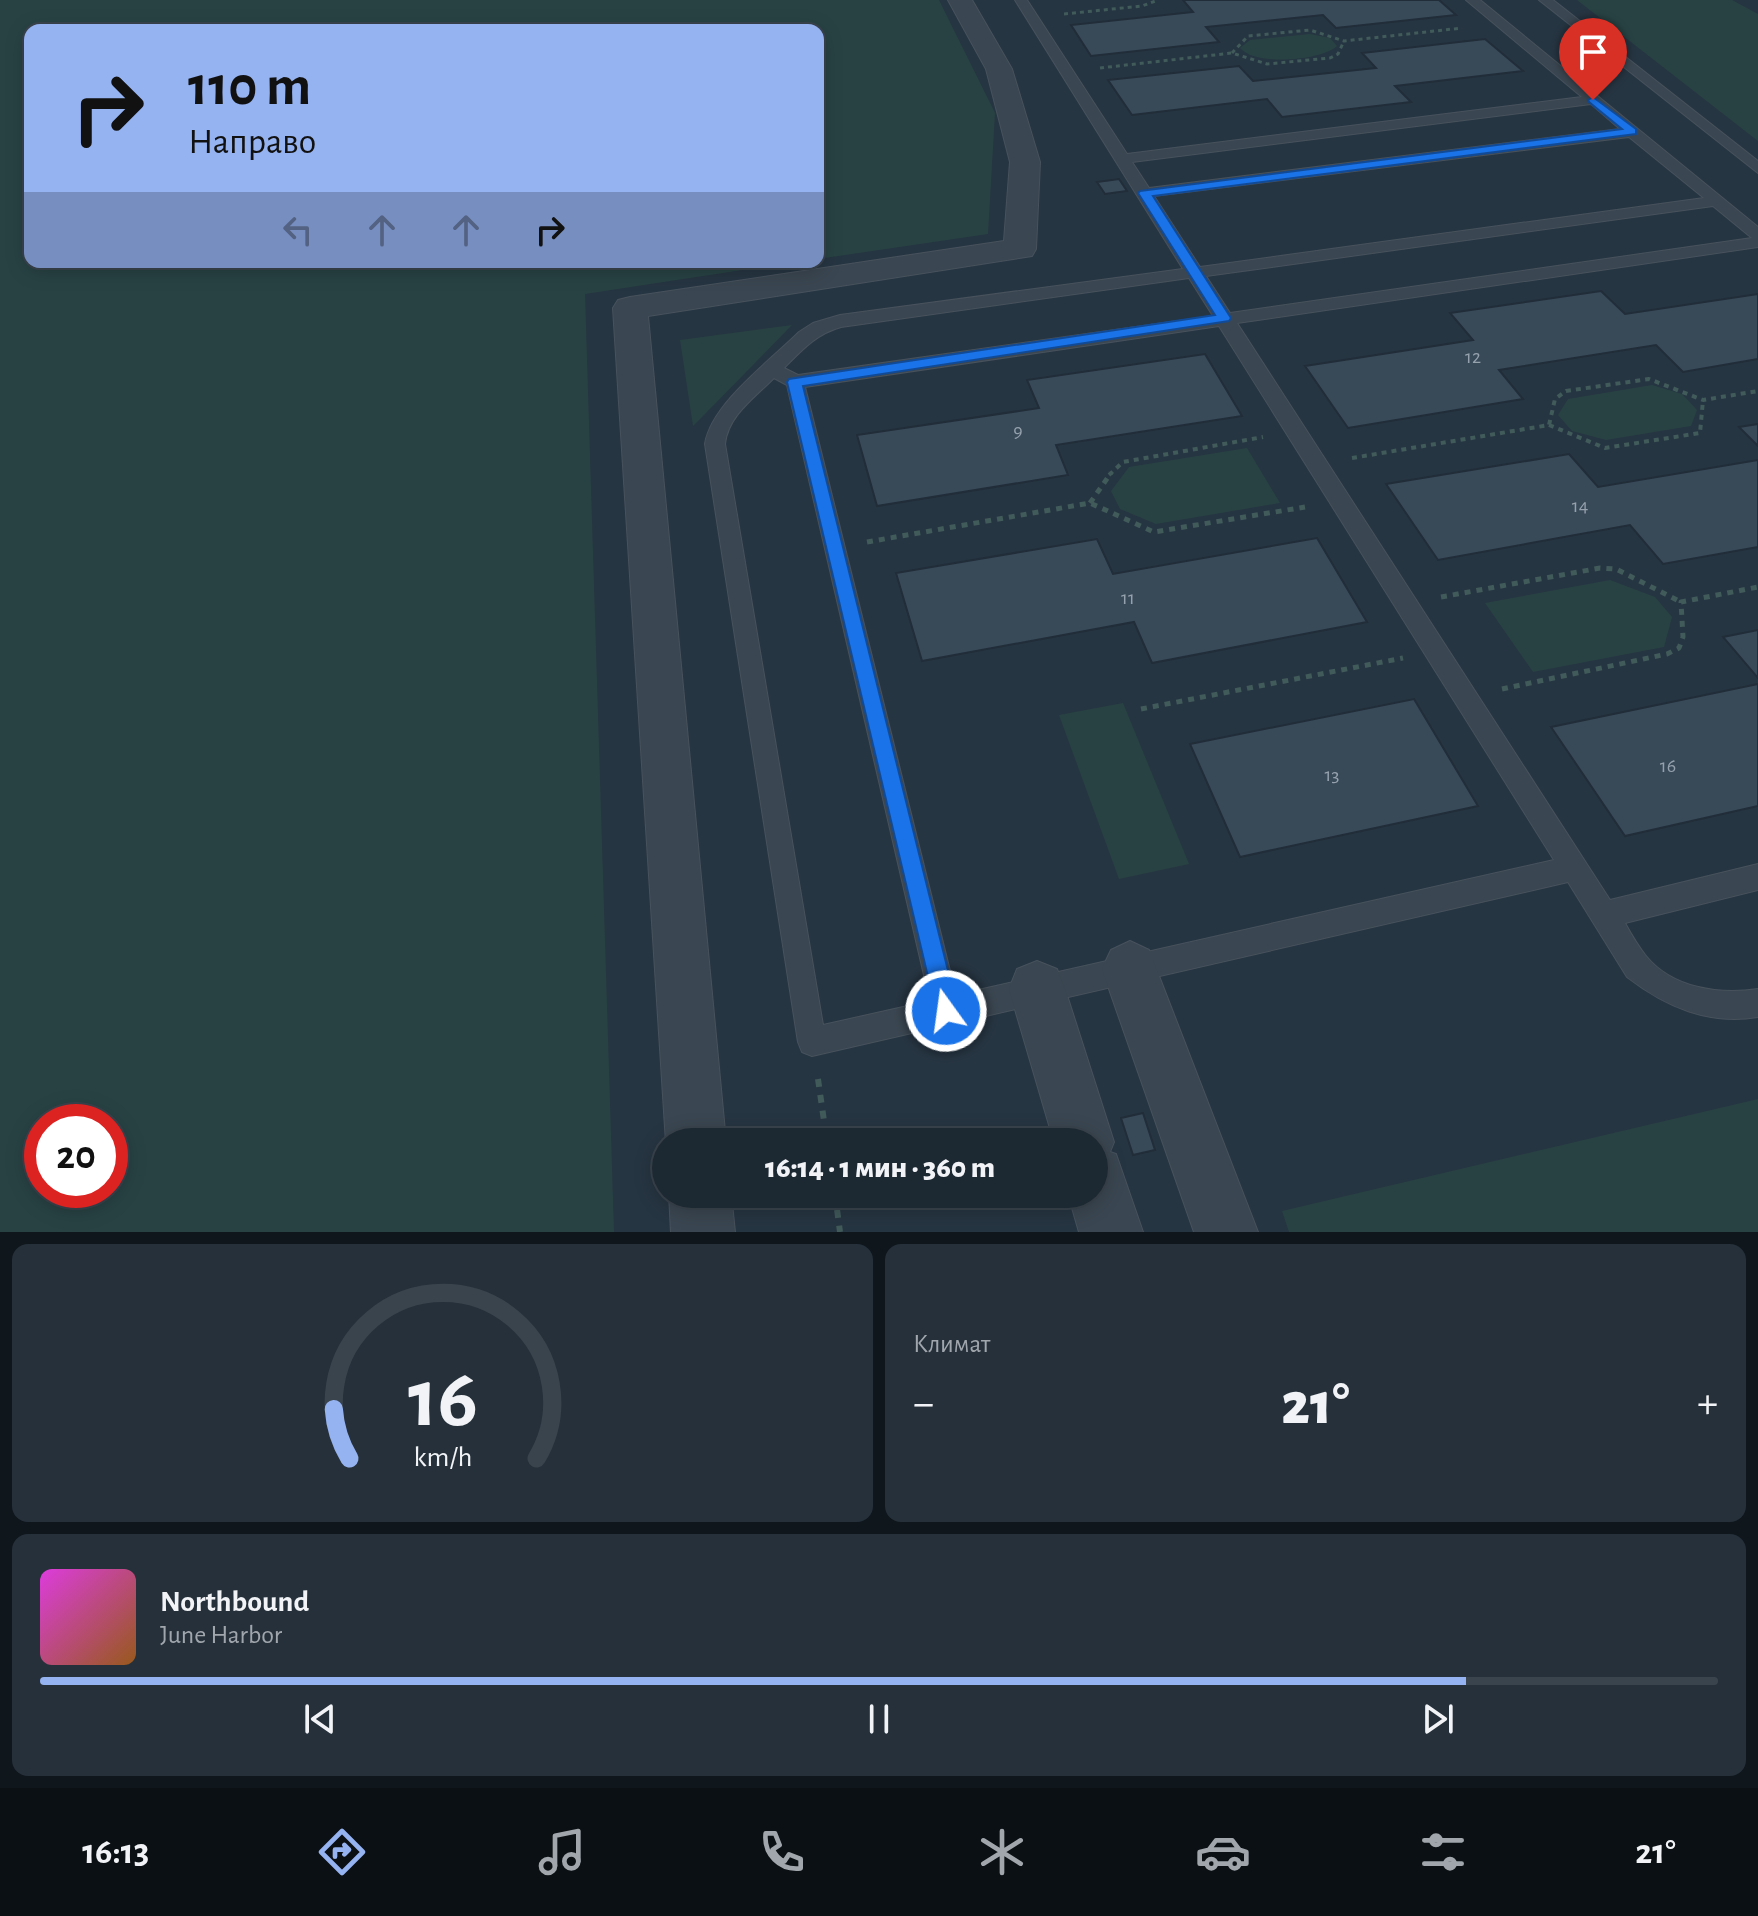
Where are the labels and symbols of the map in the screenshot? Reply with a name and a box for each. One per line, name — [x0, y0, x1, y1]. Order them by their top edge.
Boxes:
pin — [1559, 18, 1627, 100]
house number: 12 — [1465, 347, 1481, 367]
house number: 9 — [1013, 421, 1023, 441]
house number: 14 — [1572, 496, 1588, 516]
house number: 11 — [1121, 588, 1135, 608]
house number: 16 — [1660, 756, 1676, 776]
house number: 13 — [1324, 765, 1340, 785]
position arrow — [904, 969, 988, 1053]
speed limit sign: 20 — [24, 1104, 128, 1208]

